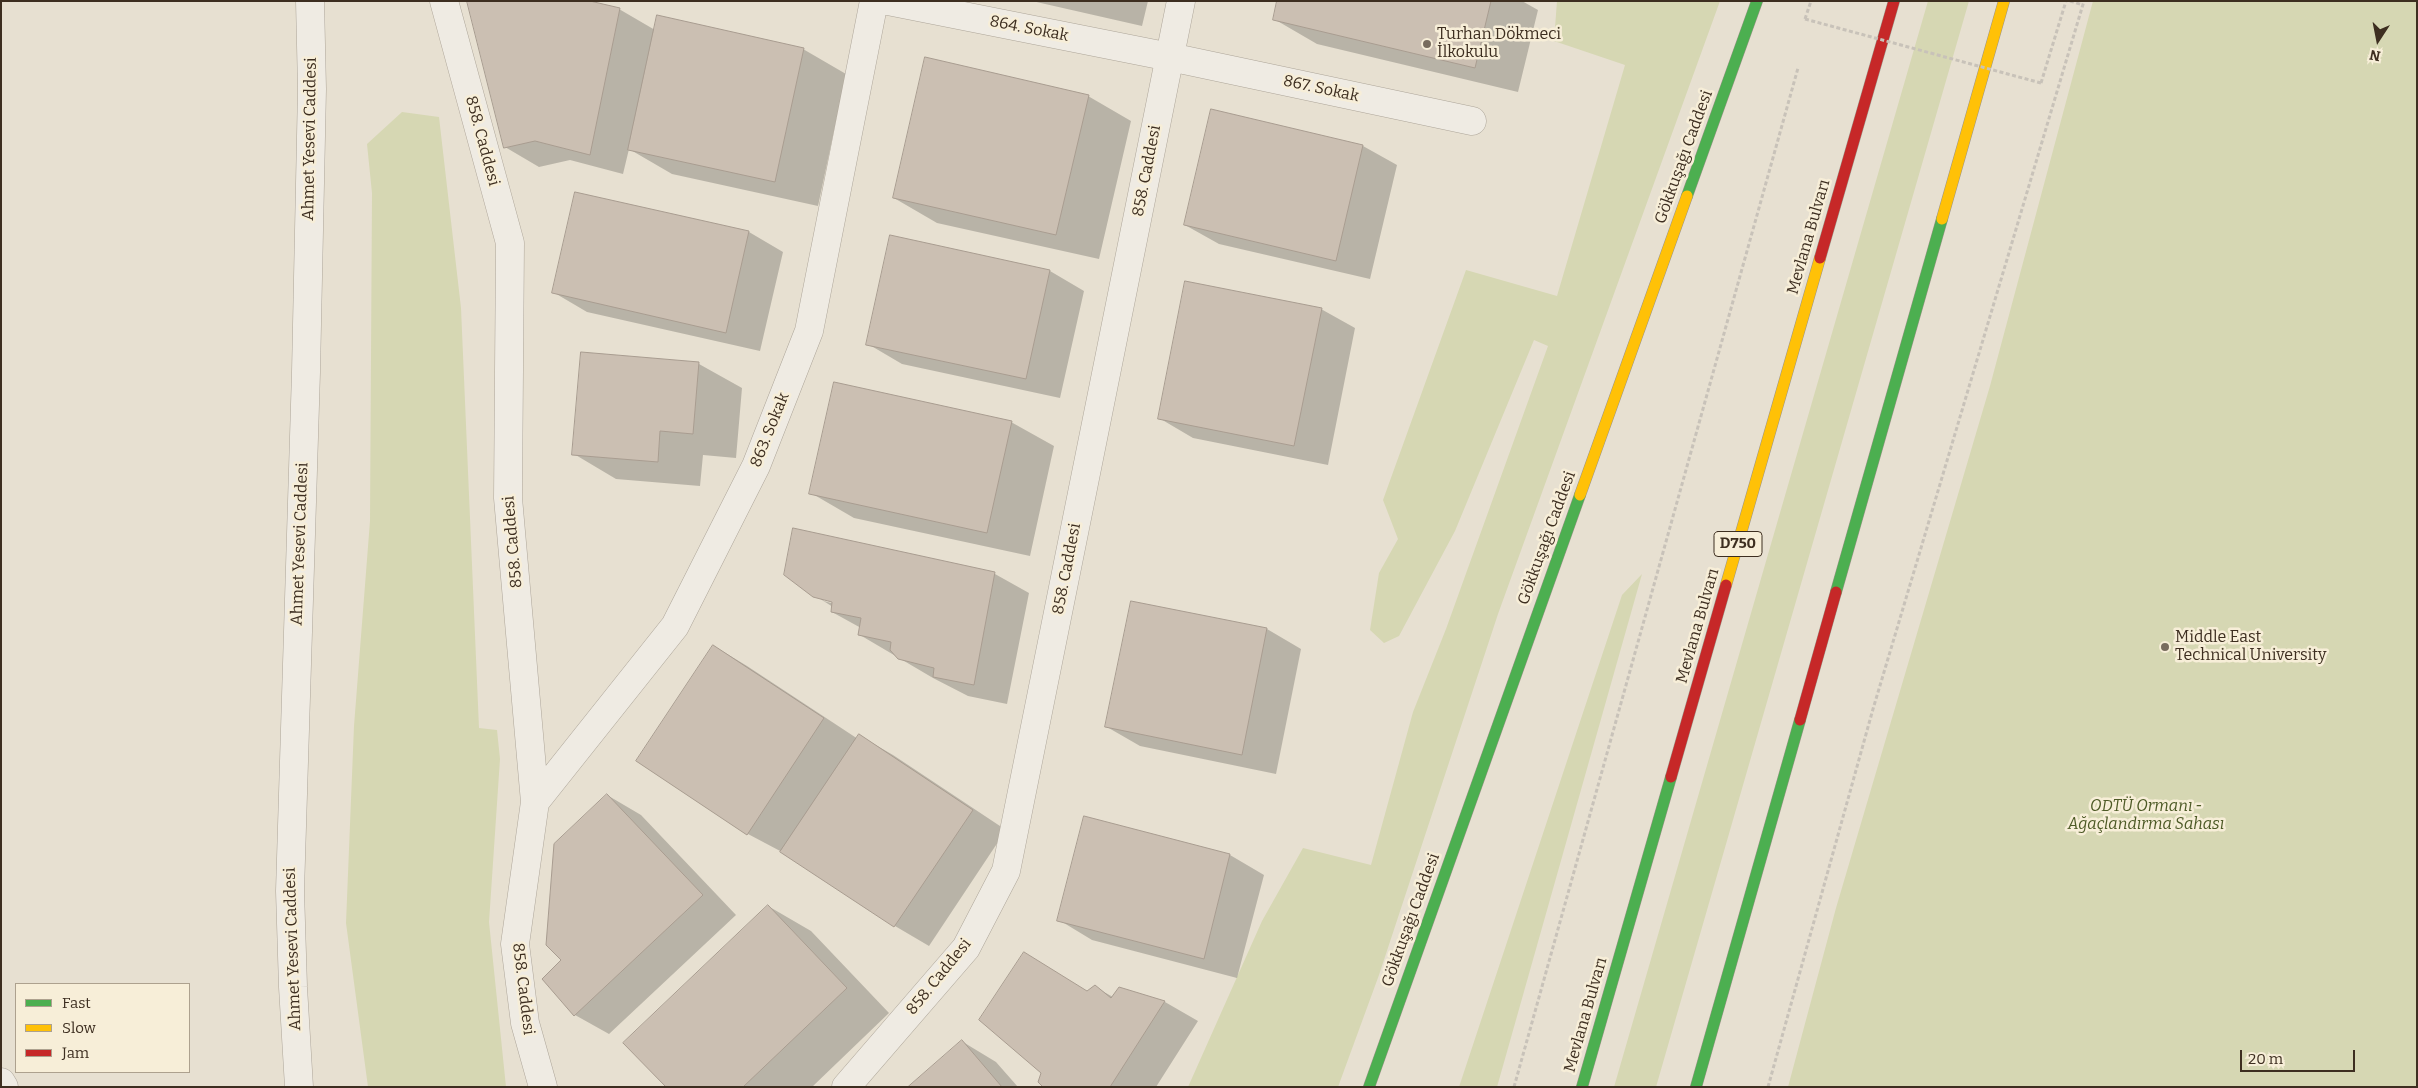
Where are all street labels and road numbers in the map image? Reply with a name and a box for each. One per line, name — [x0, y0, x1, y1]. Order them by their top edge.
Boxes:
street label: 864. Sokak — [988, 12, 1070, 46]
street label: Ahmet Yesevi Caddesi — [299, 57, 321, 221]
street label: 867. Sokak — [1281, 72, 1361, 106]
street label: Gökkuşağı Caddesi — [1651, 88, 1717, 226]
street label: 858. Caddesi — [461, 94, 503, 188]
street label: 858. Caddesi — [1129, 124, 1165, 218]
street label: Mevlana Bulvarı — [1783, 177, 1835, 297]
street label: 863. Sokak — [746, 390, 794, 470]
street label: Ahmet Yesevi Caddesi — [288, 462, 312, 626]
street label: Gökkuşağı Caddesi — [1514, 469, 1580, 607]
street label: 858. Caddesi — [499, 495, 527, 589]
street label: 858. Caddesi — [1049, 522, 1085, 616]
road number: D750 — [1714, 532, 1762, 556]
street label: Mevlana Bulvarı — [1672, 566, 1724, 686]
street label: Gökkuşağı Caddesi — [1378, 851, 1444, 989]
street label: Ahmet Yesevi Caddesi — [281, 867, 305, 1031]
street label: 858. Caddesi — [902, 935, 976, 1019]
street label: 858. Caddesi — [508, 942, 538, 1036]
street label: Mevlana Bulvarı — [1560, 955, 1612, 1075]

